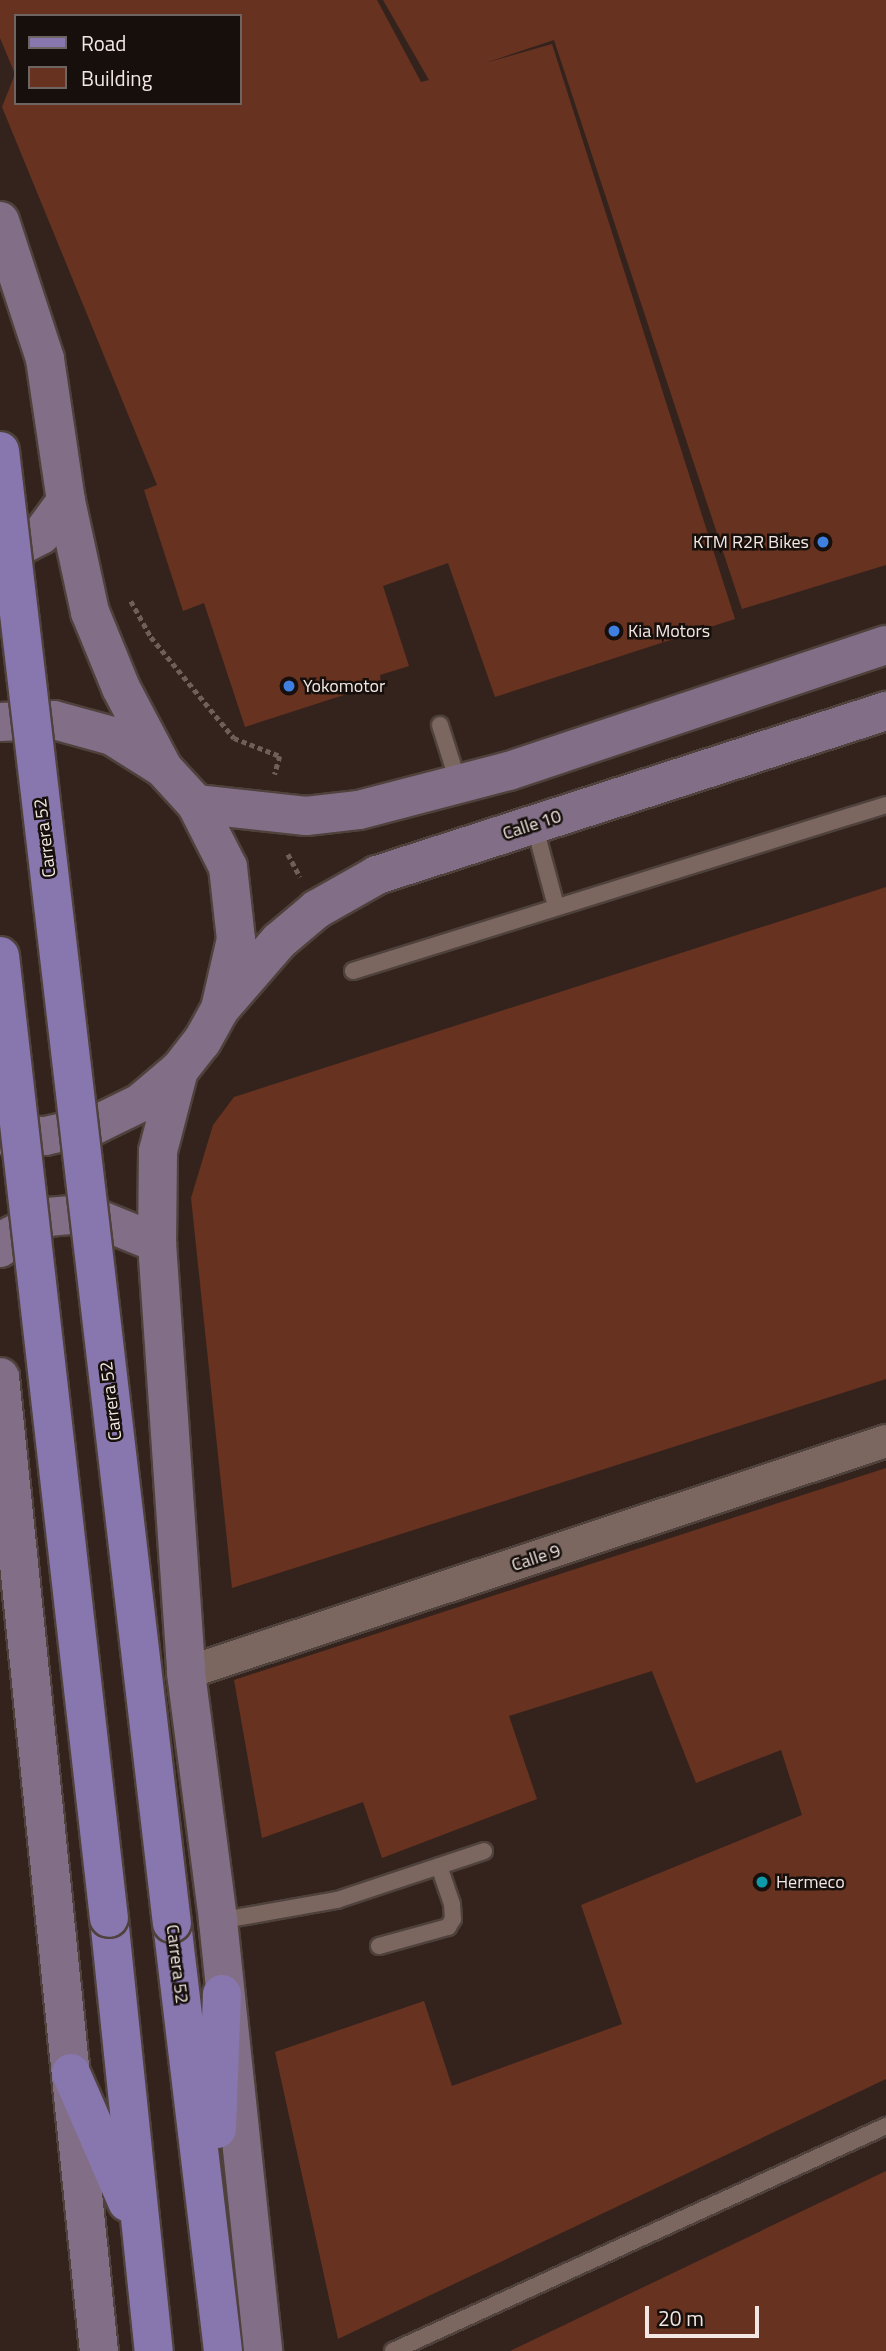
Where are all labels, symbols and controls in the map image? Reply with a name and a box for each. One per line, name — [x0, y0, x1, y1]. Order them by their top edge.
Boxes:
legend — [14, 14, 242, 105]
text: Road — [81, 27, 126, 59]
text: Building — [81, 62, 152, 94]
place label: KTM R2R Bikes — [693, 531, 809, 553]
marker: KTM R2R Bikes — [815, 534, 831, 550]
place label: Kia Motors — [628, 620, 710, 642]
marker: Kia Motors — [606, 623, 622, 639]
place label: Yokomotor — [303, 675, 385, 697]
marker: Yokomotor — [281, 678, 297, 694]
street label: Carrera 52 — [29, 797, 61, 879]
street label: Calle 10 — [500, 805, 564, 845]
street label: Carrera 52 — [95, 1360, 127, 1442]
street label: Calle 9 — [509, 1540, 563, 1576]
place label: Hermeco — [776, 1871, 845, 1893]
marker: Hermeco — [754, 1874, 770, 1890]
street label: Carrera 52 — [161, 1923, 193, 2005]
scale bar — [648, 2292, 762, 2336]
text: 20 m — [658, 2302, 704, 2334]

